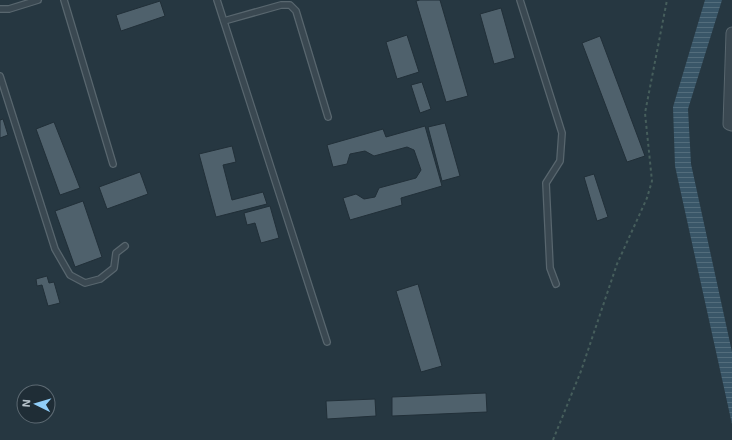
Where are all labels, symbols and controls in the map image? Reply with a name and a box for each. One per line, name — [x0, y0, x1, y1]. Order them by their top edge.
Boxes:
north arrow — [16, 384, 56, 424]
text: N — [19, 399, 32, 408]

